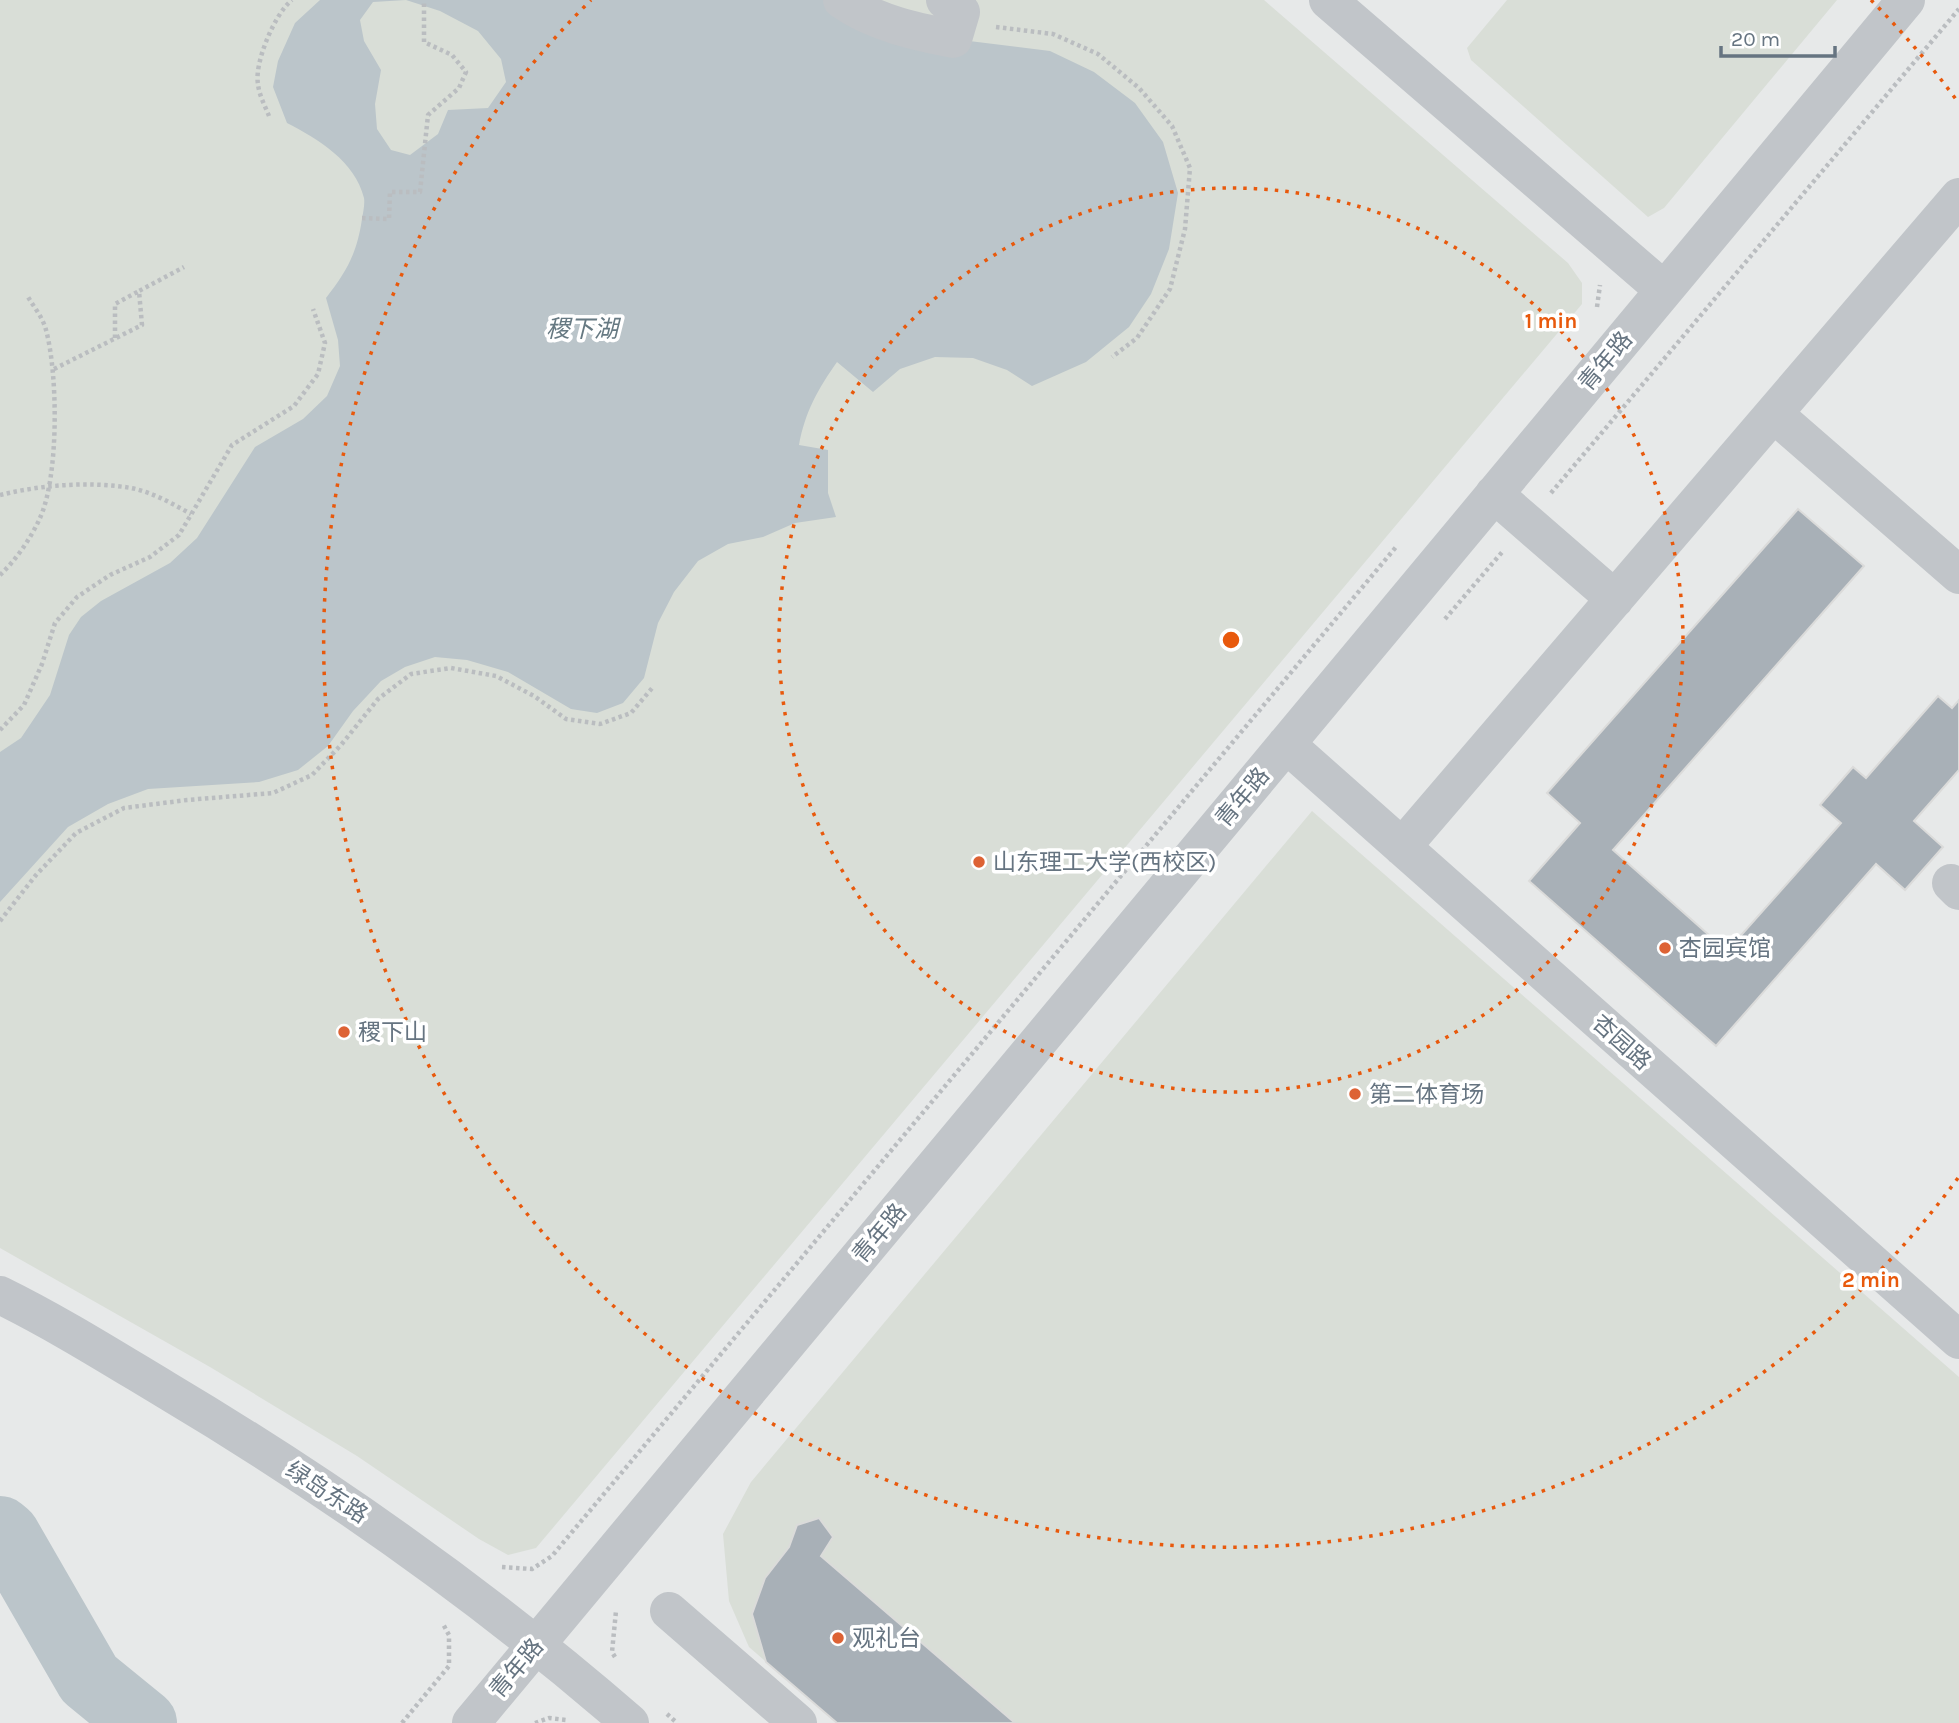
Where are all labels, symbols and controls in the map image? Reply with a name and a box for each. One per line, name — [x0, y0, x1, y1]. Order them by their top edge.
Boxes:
scale bar — [1721, 14, 1835, 58]
text: 20 m — [1731, 27, 1780, 51]
text: 1 min — [1525, 309, 1577, 333]
water label: 稷下湖 — [546, 315, 622, 343]
street label: 青年路 — [1573, 326, 1638, 396]
centre of rings — [1219, 628, 1243, 652]
street label: 青年路 — [1210, 762, 1275, 832]
place label: 山东理工大学(西校区) — [993, 849, 1216, 876]
marker: 山东理工大学(西校区) — [971, 854, 987, 870]
place label: 杏园宾馆 — [1679, 935, 1771, 962]
marker: 杏园宾馆 — [1657, 940, 1673, 956]
street label: 杏园路 — [1587, 1009, 1656, 1075]
place label: 稷下山 — [358, 1019, 427, 1046]
marker: 稷下山 — [336, 1024, 352, 1040]
place label: 第二体育场 — [1369, 1081, 1484, 1108]
marker: 第二体育场 — [1347, 1086, 1363, 1102]
street label: 青年路 — [847, 1198, 912, 1268]
text: 2 min — [1842, 1268, 1900, 1292]
street label: 绿岛东路 — [281, 1456, 373, 1529]
place label: 观礼台 — [852, 1625, 921, 1652]
marker: 观礼台 — [830, 1630, 846, 1646]
street label: 青年路 — [484, 1633, 549, 1703]

